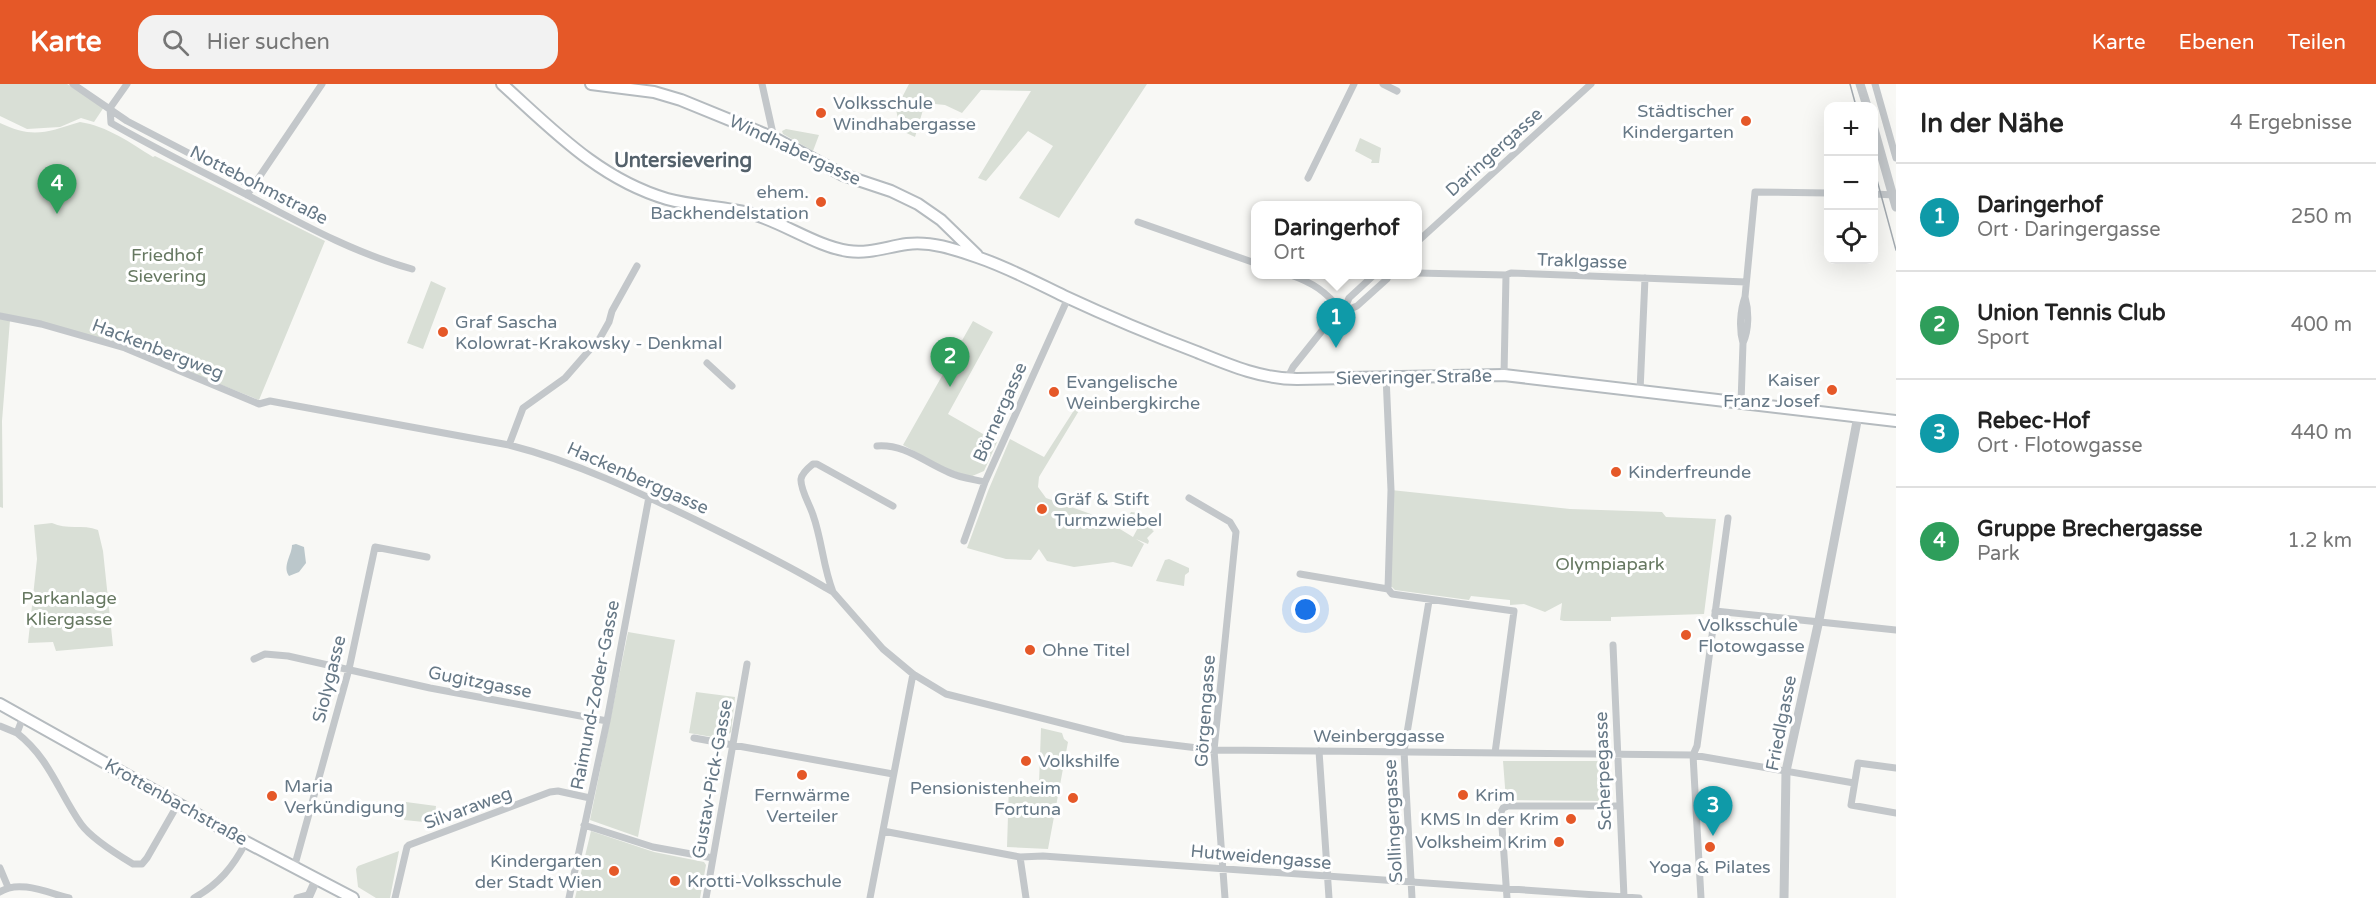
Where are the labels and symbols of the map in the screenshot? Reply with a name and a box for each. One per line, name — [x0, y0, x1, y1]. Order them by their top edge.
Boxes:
place label: Volksschule Windhabergasse — [833, 92, 976, 135]
place label: Städtischer Kindergarten — [1622, 100, 1734, 143]
street label: Daringergasse — [1441, 103, 1547, 201]
marker: Volksschule Windhabergasse — [814, 106, 828, 120]
street label: Windhabergasse — [726, 110, 864, 190]
marker: Städtischer Kindergarten — [1739, 114, 1753, 128]
street label: Nottebohmstraße — [186, 141, 332, 229]
district label: Untersievering — [614, 149, 752, 173]
pin: 4 — [38, 164, 76, 214]
place label: ehem. Backhendelstation — [650, 181, 809, 224]
marker: ehem. Backhendelstation — [814, 195, 828, 209]
park label: Friedhof Sievering — [128, 244, 206, 287]
street label: Traklgasse — [1537, 248, 1627, 274]
pin: 1 — [1316, 298, 1356, 348]
place label: Graf Sascha Kolowrat-Krakowsky - Denkmal — [455, 311, 722, 354]
street label: Hackenbergweg — [89, 314, 227, 384]
marker: Graf Sascha Kolowrat-Krakowsky - Denkmal — [436, 325, 450, 339]
pin: 2 — [930, 338, 970, 387]
street label: Börnergasse — [968, 359, 1032, 465]
street label: Sieveringer Straße — [1336, 365, 1492, 389]
place label: Kaiser Franz Josef — [1723, 369, 1820, 412]
place label: Evangelische Weinbergkirche — [1066, 371, 1200, 414]
marker: Kaiser Franz Josef — [1825, 383, 1839, 397]
marker: Evangelische Weinbergkirche — [1047, 385, 1061, 399]
street label: Hackenberggasse — [564, 437, 712, 519]
place label: Kinderfreunde — [1628, 461, 1751, 483]
marker: Kinderfreunde — [1609, 465, 1623, 479]
place label: Gräf & Stift Turmzwiebel — [1054, 488, 1162, 531]
marker: Gräf & Stift Turmzwiebel — [1035, 502, 1049, 516]
park label: Olympiapark — [1555, 553, 1665, 575]
park label: Parkanlage Kliergasse — [21, 587, 117, 630]
your location — [1291, 595, 1320, 624]
street label: Raimund-Zoder-Gasse — [566, 598, 624, 792]
place label: Volksschule Flotowgasse — [1698, 614, 1805, 657]
marker: Volksschule Flotowgasse — [1679, 628, 1693, 642]
street label: Siolygasse — [308, 633, 350, 725]
place label: Ohne Titel — [1042, 639, 1130, 661]
marker: Ohne Titel — [1023, 643, 1037, 657]
street label: Görgengasse — [1190, 654, 1220, 768]
street label: Gugitzgasse — [426, 661, 534, 703]
street label: Friedlgasse — [1761, 673, 1801, 773]
street label: Gustav-Pick-Gasse — [687, 698, 737, 860]
street label: Scherpegasse — [1590, 711, 1616, 831]
street label: Weinberggasse — [1313, 725, 1445, 747]
place label: Volkshilfe — [1038, 750, 1120, 772]
street label: Krottenbachstraße — [101, 754, 251, 850]
marker: Volkshilfe — [1019, 754, 1033, 768]
street label: Sollingergasse — [1379, 759, 1407, 883]
marker: Fernwärme Verteiler — [795, 768, 809, 782]
place label: Maria Verkündigung — [284, 775, 405, 818]
place label: Pensionistenheim Fortuna — [910, 777, 1061, 820]
street label: Silvaraweg — [421, 782, 515, 834]
place label: Fernwärme Verteiler — [754, 784, 850, 827]
place label: Krim — [1475, 784, 1515, 806]
pin: 3 — [1694, 786, 1732, 836]
marker: Krim — [1456, 788, 1470, 802]
marker: Maria Verkündigung — [265, 789, 279, 803]
marker: Pensionistenheim Fortuna — [1066, 791, 1080, 805]
place label: KMS In der Krim — [1420, 808, 1559, 830]
marker: KMS In der Krim — [1564, 812, 1578, 826]
place label: Volksheim Krim — [1415, 831, 1547, 853]
marker: Volksheim Krim — [1552, 835, 1566, 849]
street label: Hutweidengasse — [1190, 840, 1332, 874]
marker: Yoga & Pilates — [1703, 840, 1717, 854]
place label: Kindergarten der Stadt Wien — [475, 850, 602, 893]
place label: Yoga & Pilates — [1649, 856, 1771, 878]
marker: Kindergarten der Stadt Wien — [607, 864, 621, 878]
place label: Krotti-Volksschule — [687, 870, 842, 892]
marker: Krotti-Volksschule — [668, 874, 682, 888]

